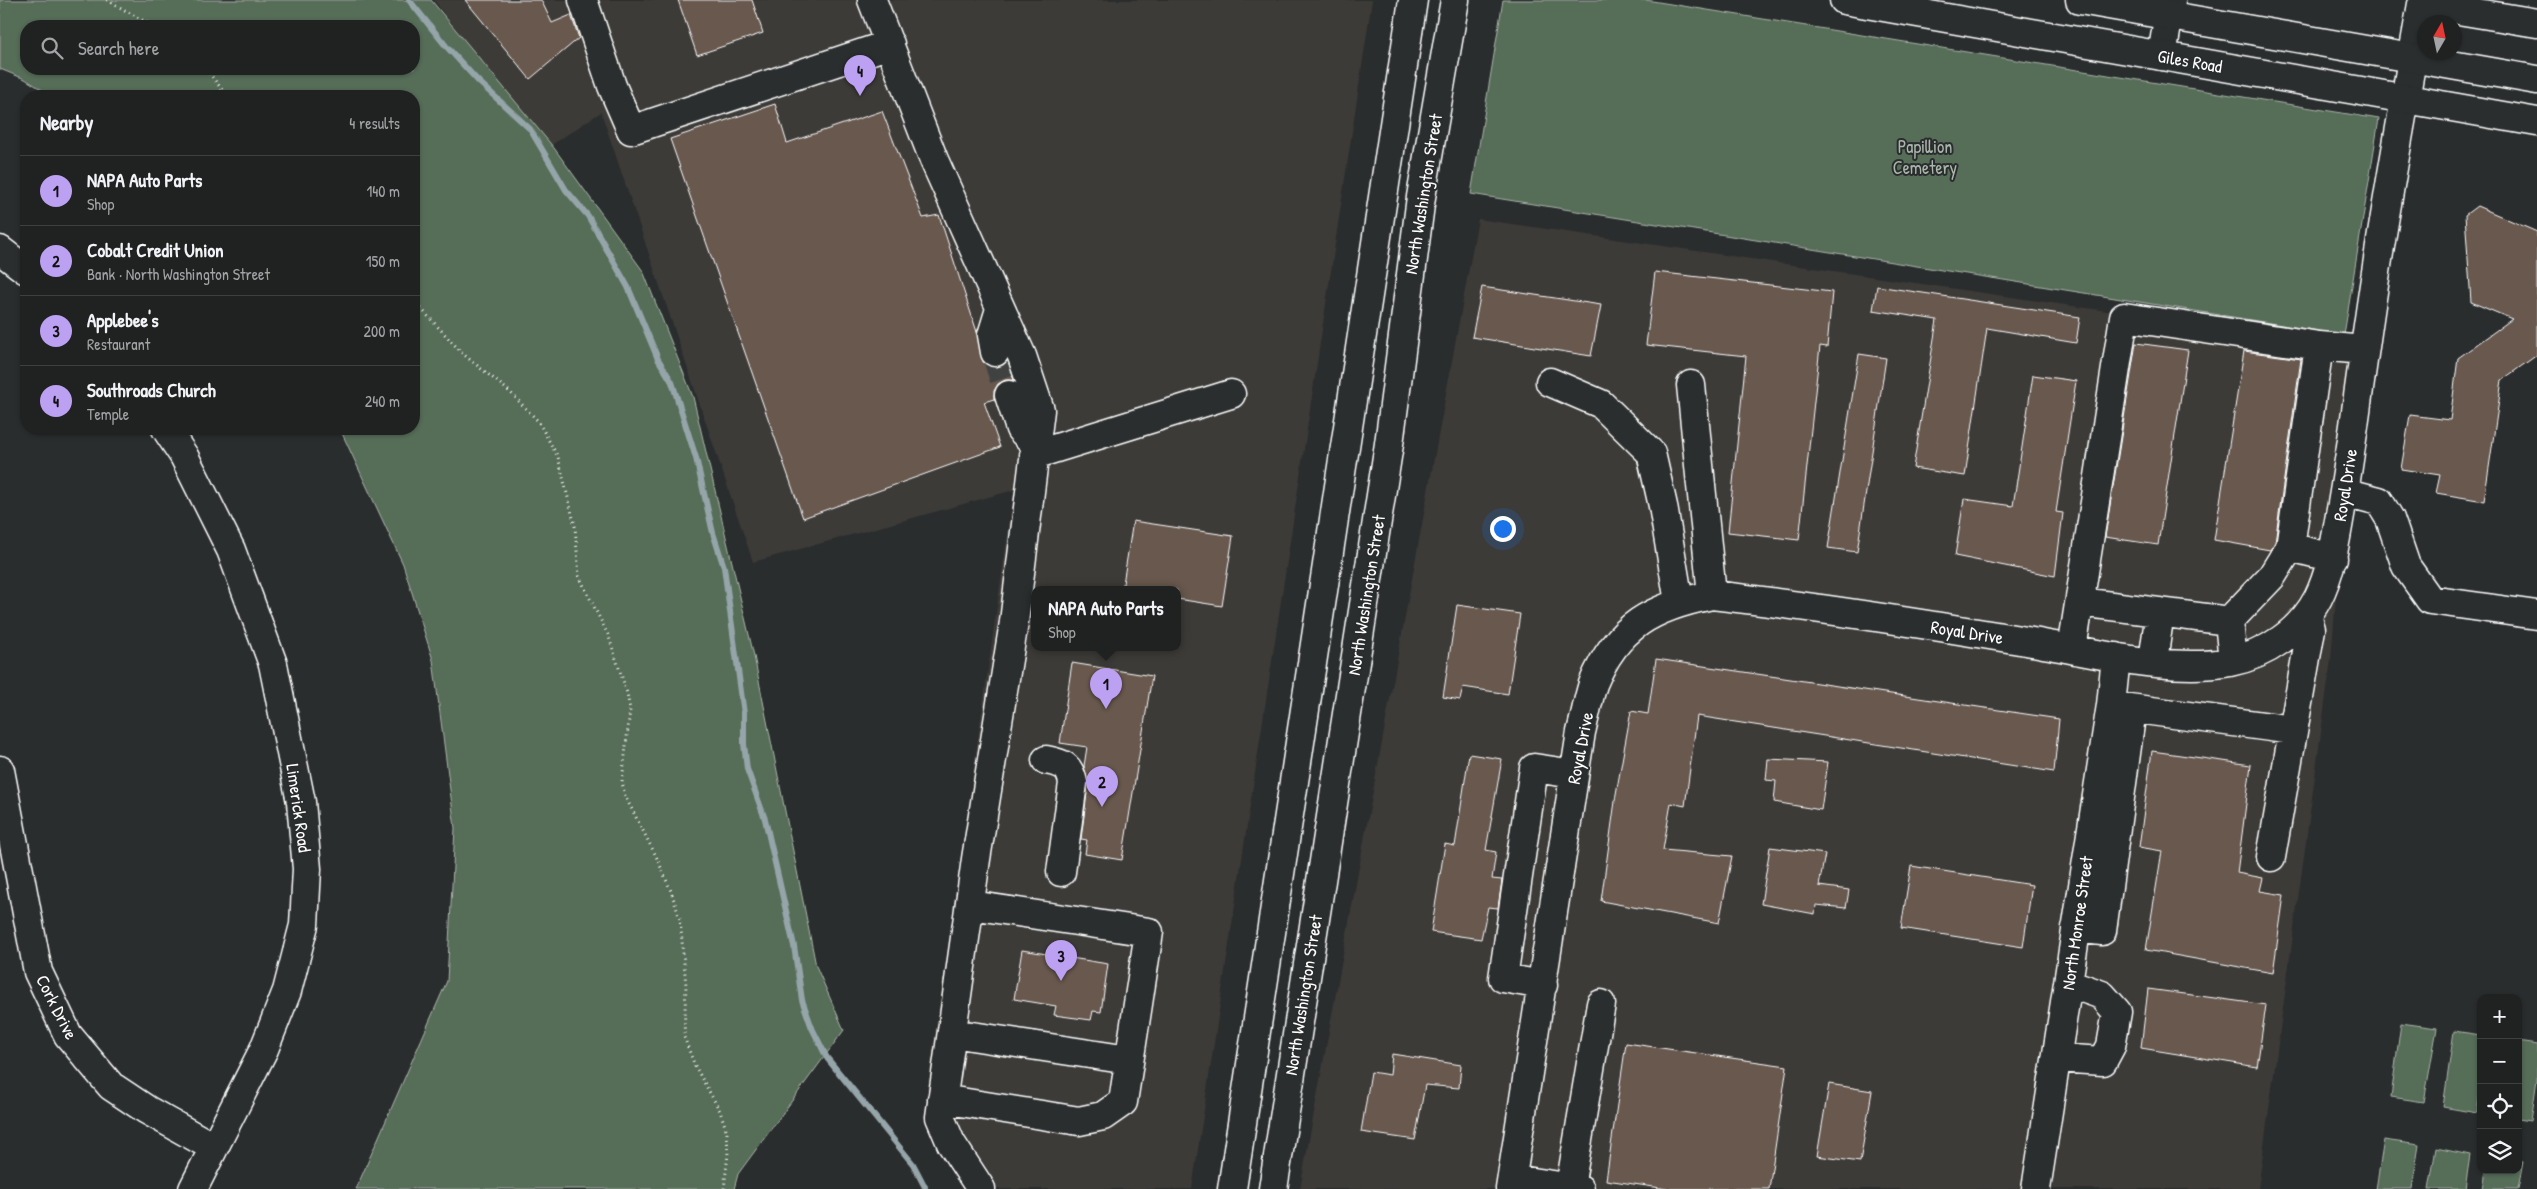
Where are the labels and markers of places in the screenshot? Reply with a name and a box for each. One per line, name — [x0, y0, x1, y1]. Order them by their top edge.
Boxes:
pin: 4 — [844, 55, 876, 96]
pin: 1 — [1090, 668, 1122, 709]
pin: 2 — [1086, 766, 1118, 807]
pin: 3 — [1045, 940, 1077, 981]

